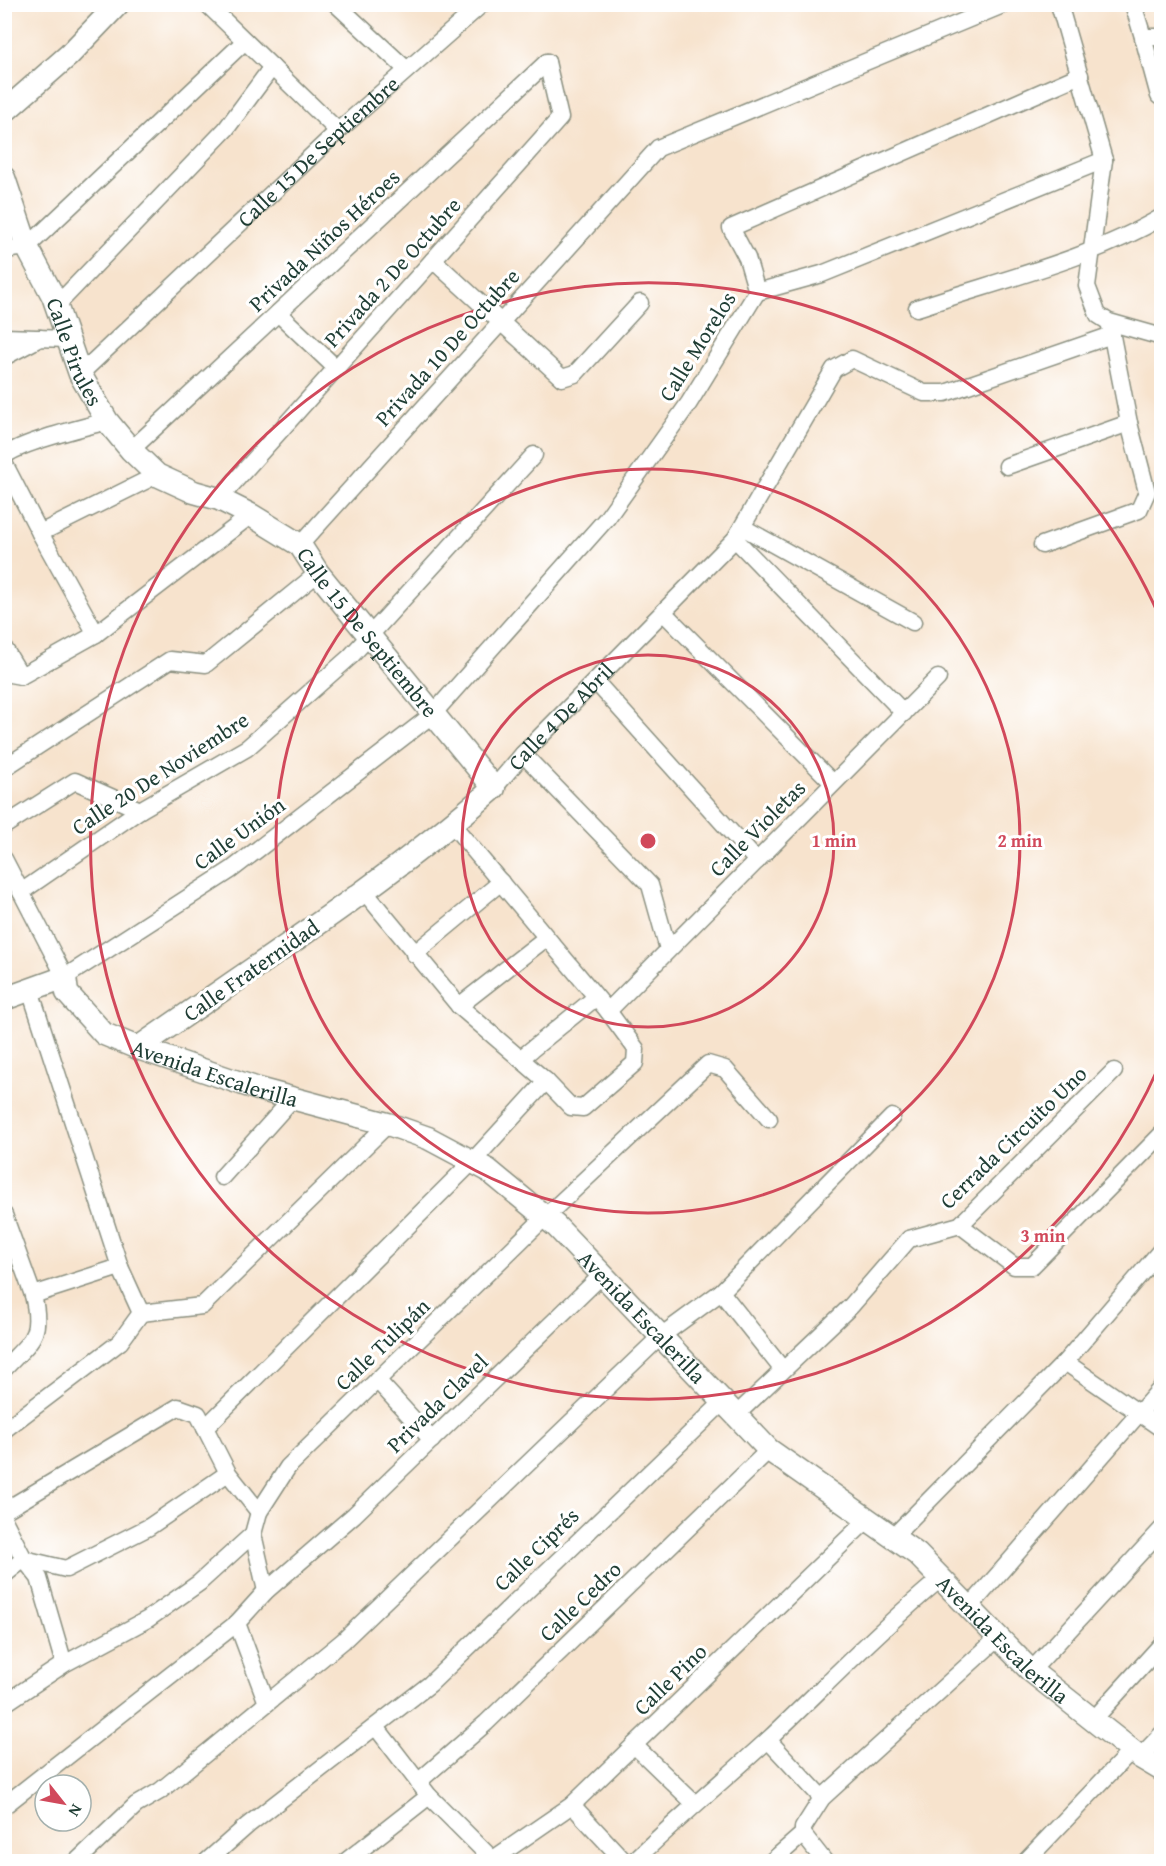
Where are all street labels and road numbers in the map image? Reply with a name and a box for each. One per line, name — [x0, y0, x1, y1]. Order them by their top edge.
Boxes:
street label: Calle 15 De Septiembre — [230, 68, 406, 234]
street label: Privada Niños Héroes — [241, 161, 407, 319]
street label: Privada 2 De Octubre — [316, 190, 468, 354]
street label: Privada 10 De Octubre — [367, 261, 527, 433]
street label: Calle Morelos — [650, 285, 744, 407]
street label: Calle Pirules — [39, 293, 111, 412]
street label: Calle 15 De Septiembre — [289, 541, 446, 724]
street label: Calle 4 De Abril — [500, 655, 621, 777]
street label: Calle 20 De Noviembre — [65, 704, 255, 842]
street label: Calle Violetas — [701, 772, 813, 884]
street label: Calle Unión — [187, 788, 292, 877]
street label: Calle Fraternidad — [177, 911, 326, 1029]
street label: Avenida Escalerilla — [128, 1031, 302, 1115]
street label: Cerrada Circuito Uno — [932, 1058, 1094, 1216]
street label: Avenida Escalerilla — [571, 1243, 714, 1391]
street label: Calle Tulipán — [327, 1290, 437, 1398]
street label: Privada Clavel — [379, 1346, 495, 1460]
street label: Calle Ciprés — [486, 1500, 586, 1598]
street label: Calle Cedro — [532, 1553, 628, 1649]
street label: Avenida Escalerilla — [930, 1568, 1076, 1711]
street label: Calle Pino — [626, 1636, 714, 1722]

